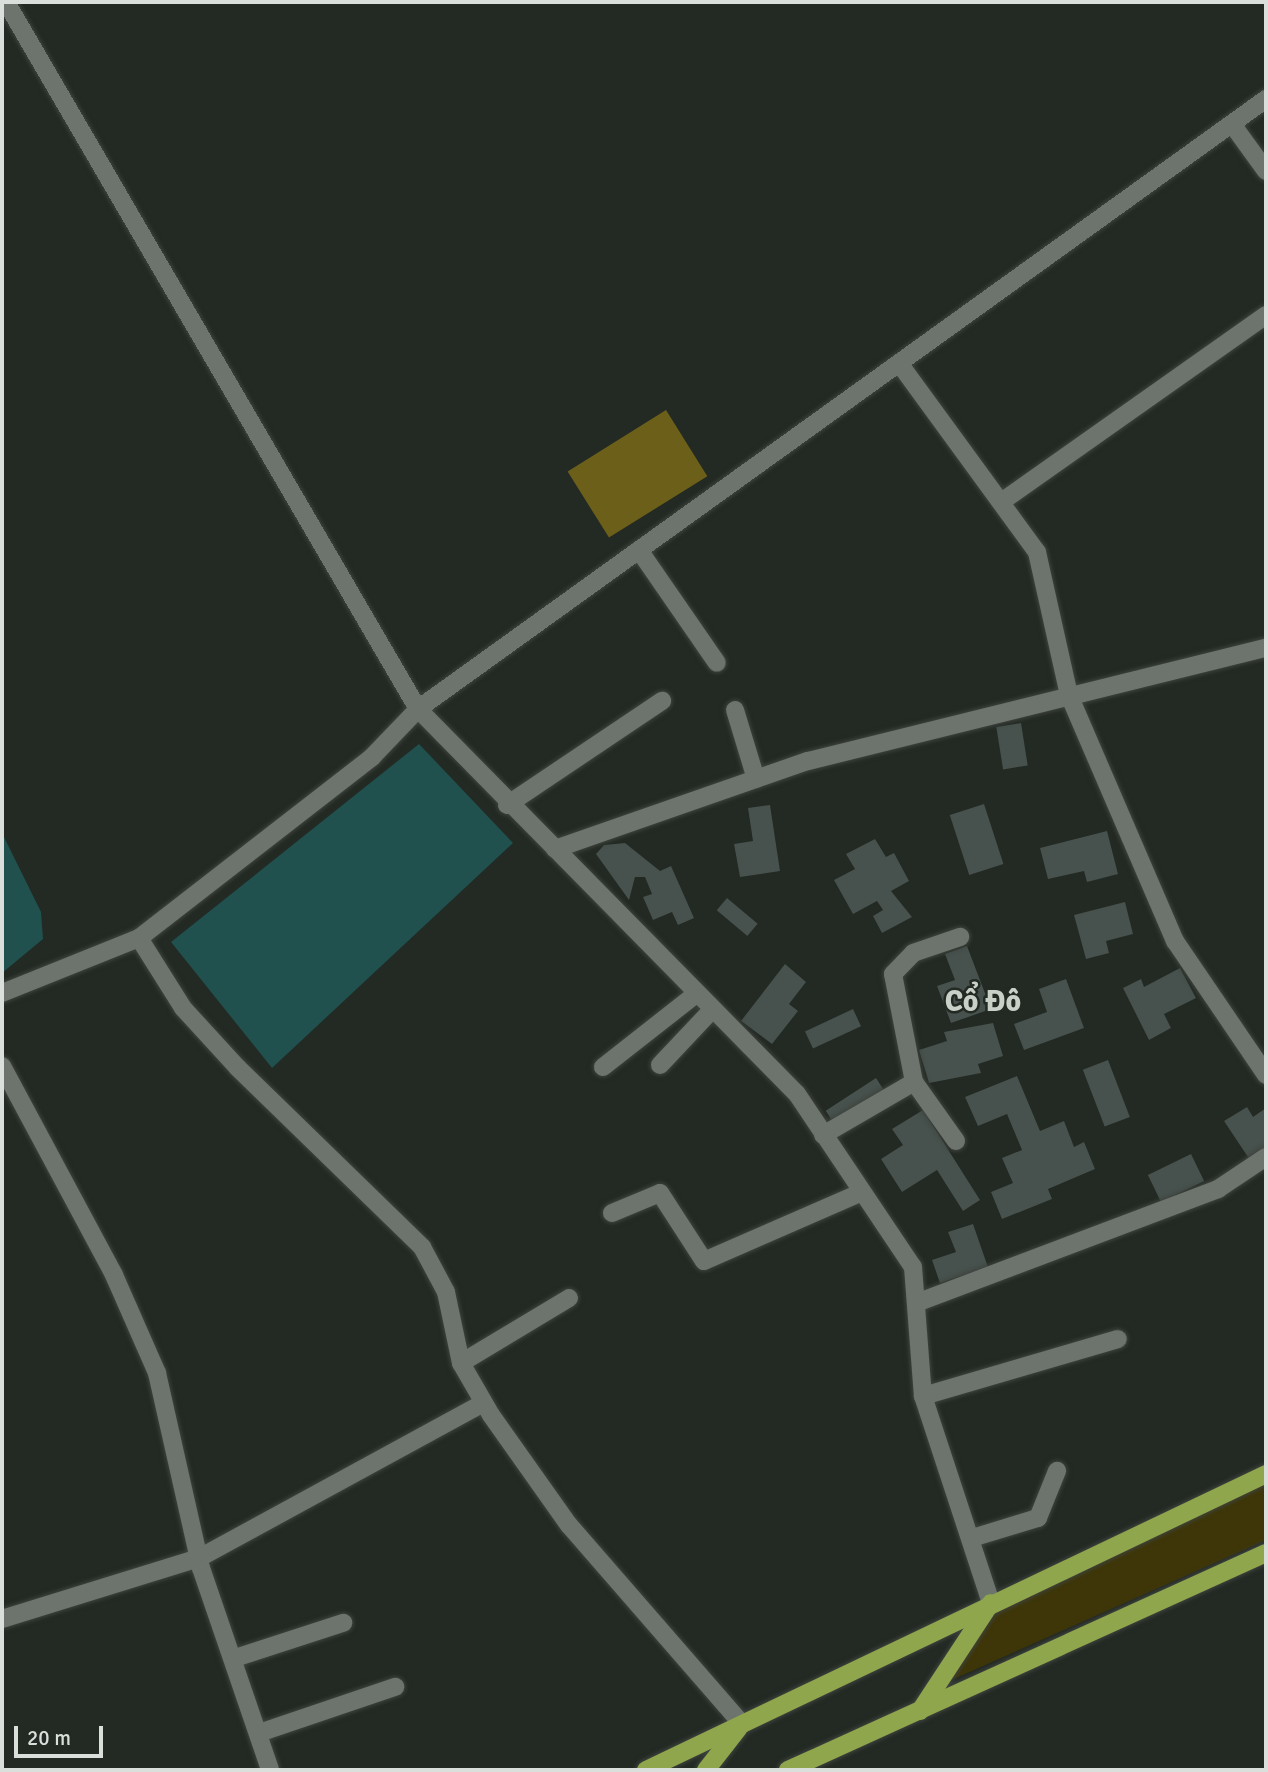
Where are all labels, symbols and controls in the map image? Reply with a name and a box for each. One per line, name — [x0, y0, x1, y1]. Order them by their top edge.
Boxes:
district label: Cổ Đô — [945, 984, 1021, 1020]
scale bar — [18, 1712, 107, 1756]
text: 20 m — [27, 1725, 71, 1751]

